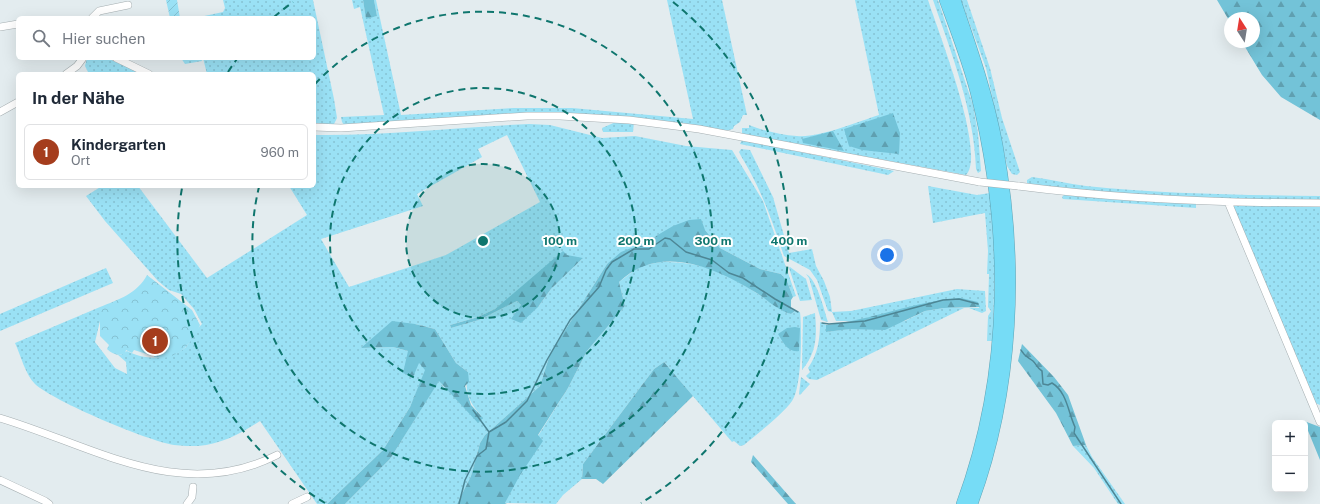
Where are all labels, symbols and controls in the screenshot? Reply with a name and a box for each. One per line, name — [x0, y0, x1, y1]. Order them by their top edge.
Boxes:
north arrow — [1224, 12, 1260, 48]
search box — [16, 16, 316, 60]
icon: search — [30, 27, 52, 49]
text: Hier suchen — [62, 30, 145, 47]
text: In der Nähe — [32, 88, 125, 108]
text: Kindergarten — [71, 136, 166, 153]
text: 1 — [43, 145, 49, 160]
text: 960 m — [261, 145, 299, 160]
text: Ort — [71, 153, 90, 168]
centre of rings — [476, 234, 490, 248]
text: 100 m — [543, 234, 577, 248]
text: 200 m — [618, 234, 654, 248]
text: 300 m — [695, 234, 732, 248]
text: 400 m — [771, 234, 808, 248]
your location — [877, 245, 897, 265]
pin: 1 — [142, 326, 168, 356]
map controls — [1272, 420, 1308, 492]
button: + — [1272, 420, 1308, 456]
button: − — [1272, 456, 1308, 492]

